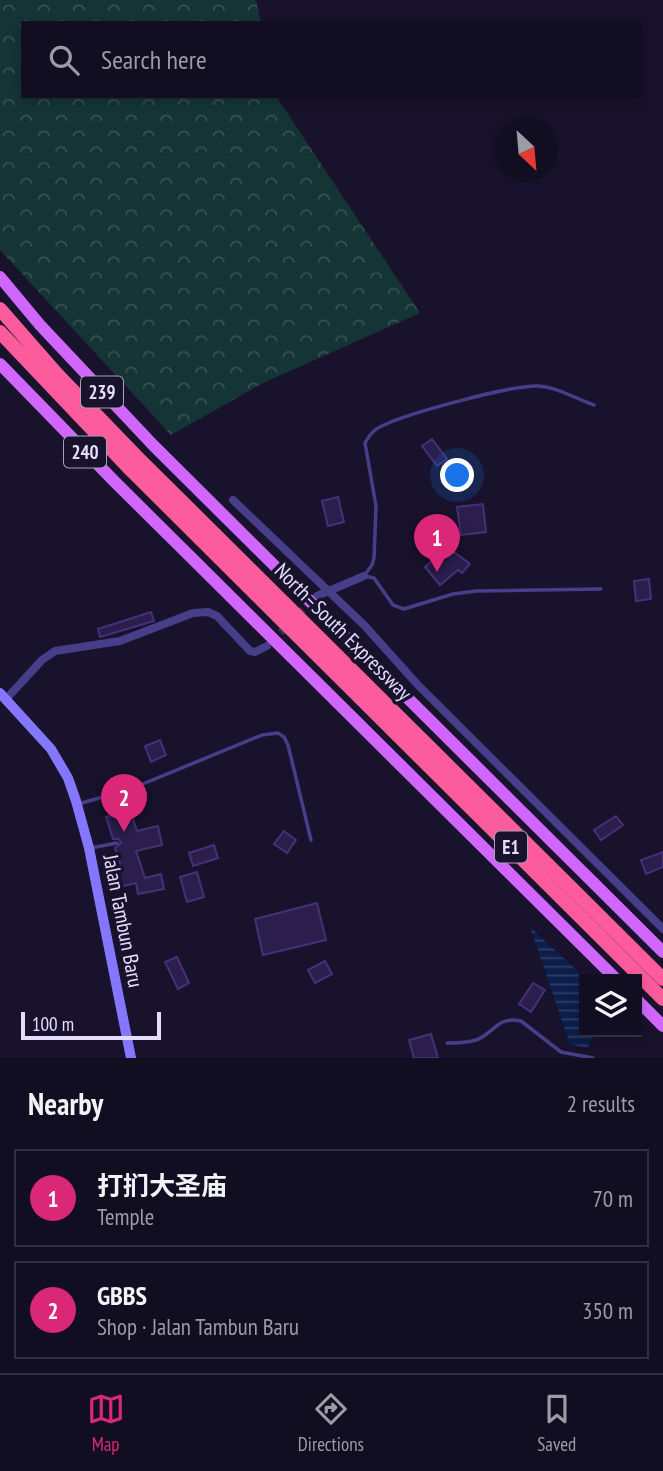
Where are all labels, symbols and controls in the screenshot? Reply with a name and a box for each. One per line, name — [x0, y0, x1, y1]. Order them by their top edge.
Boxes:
search box — [21, 21, 642, 98]
icon: search — [45, 41, 83, 79]
text: Search here — [101, 43, 207, 76]
north arrow — [495, 119, 558, 182]
road number: 239 — [81, 376, 123, 408]
road number: 240 — [64, 436, 106, 467]
your location — [440, 458, 474, 492]
pin: 1 — [414, 514, 460, 572]
street label: North–South Expressway — [269, 557, 418, 706]
pin: 2 — [101, 774, 147, 832]
road number: E1 — [495, 832, 527, 862]
street label: Jalan Tambun Baru — [97, 851, 150, 990]
map controls — [579, 974, 642, 1037]
button: layers — [579, 974, 642, 1037]
scale bar — [21, 1009, 161, 1041]
text: 100 m — [32, 1012, 74, 1036]
text: Nearby — [28, 1084, 103, 1123]
text: 2 results — [567, 1089, 635, 1118]
text: 打扪大圣庙 — [97, 1169, 227, 1202]
text: 1 — [48, 1184, 59, 1213]
text: 70 m — [592, 1184, 633, 1213]
text: Temple — [97, 1202, 154, 1231]
text: GBBS — [97, 1279, 147, 1312]
text: 2 — [48, 1296, 59, 1325]
text: 350 m — [582, 1296, 633, 1325]
text: Shop · Jalan Tambun Baru — [97, 1312, 299, 1341]
tab: Map — [87, 1390, 125, 1456]
tab: Directions — [298, 1390, 364, 1456]
tab: Saved — [537, 1390, 576, 1456]

